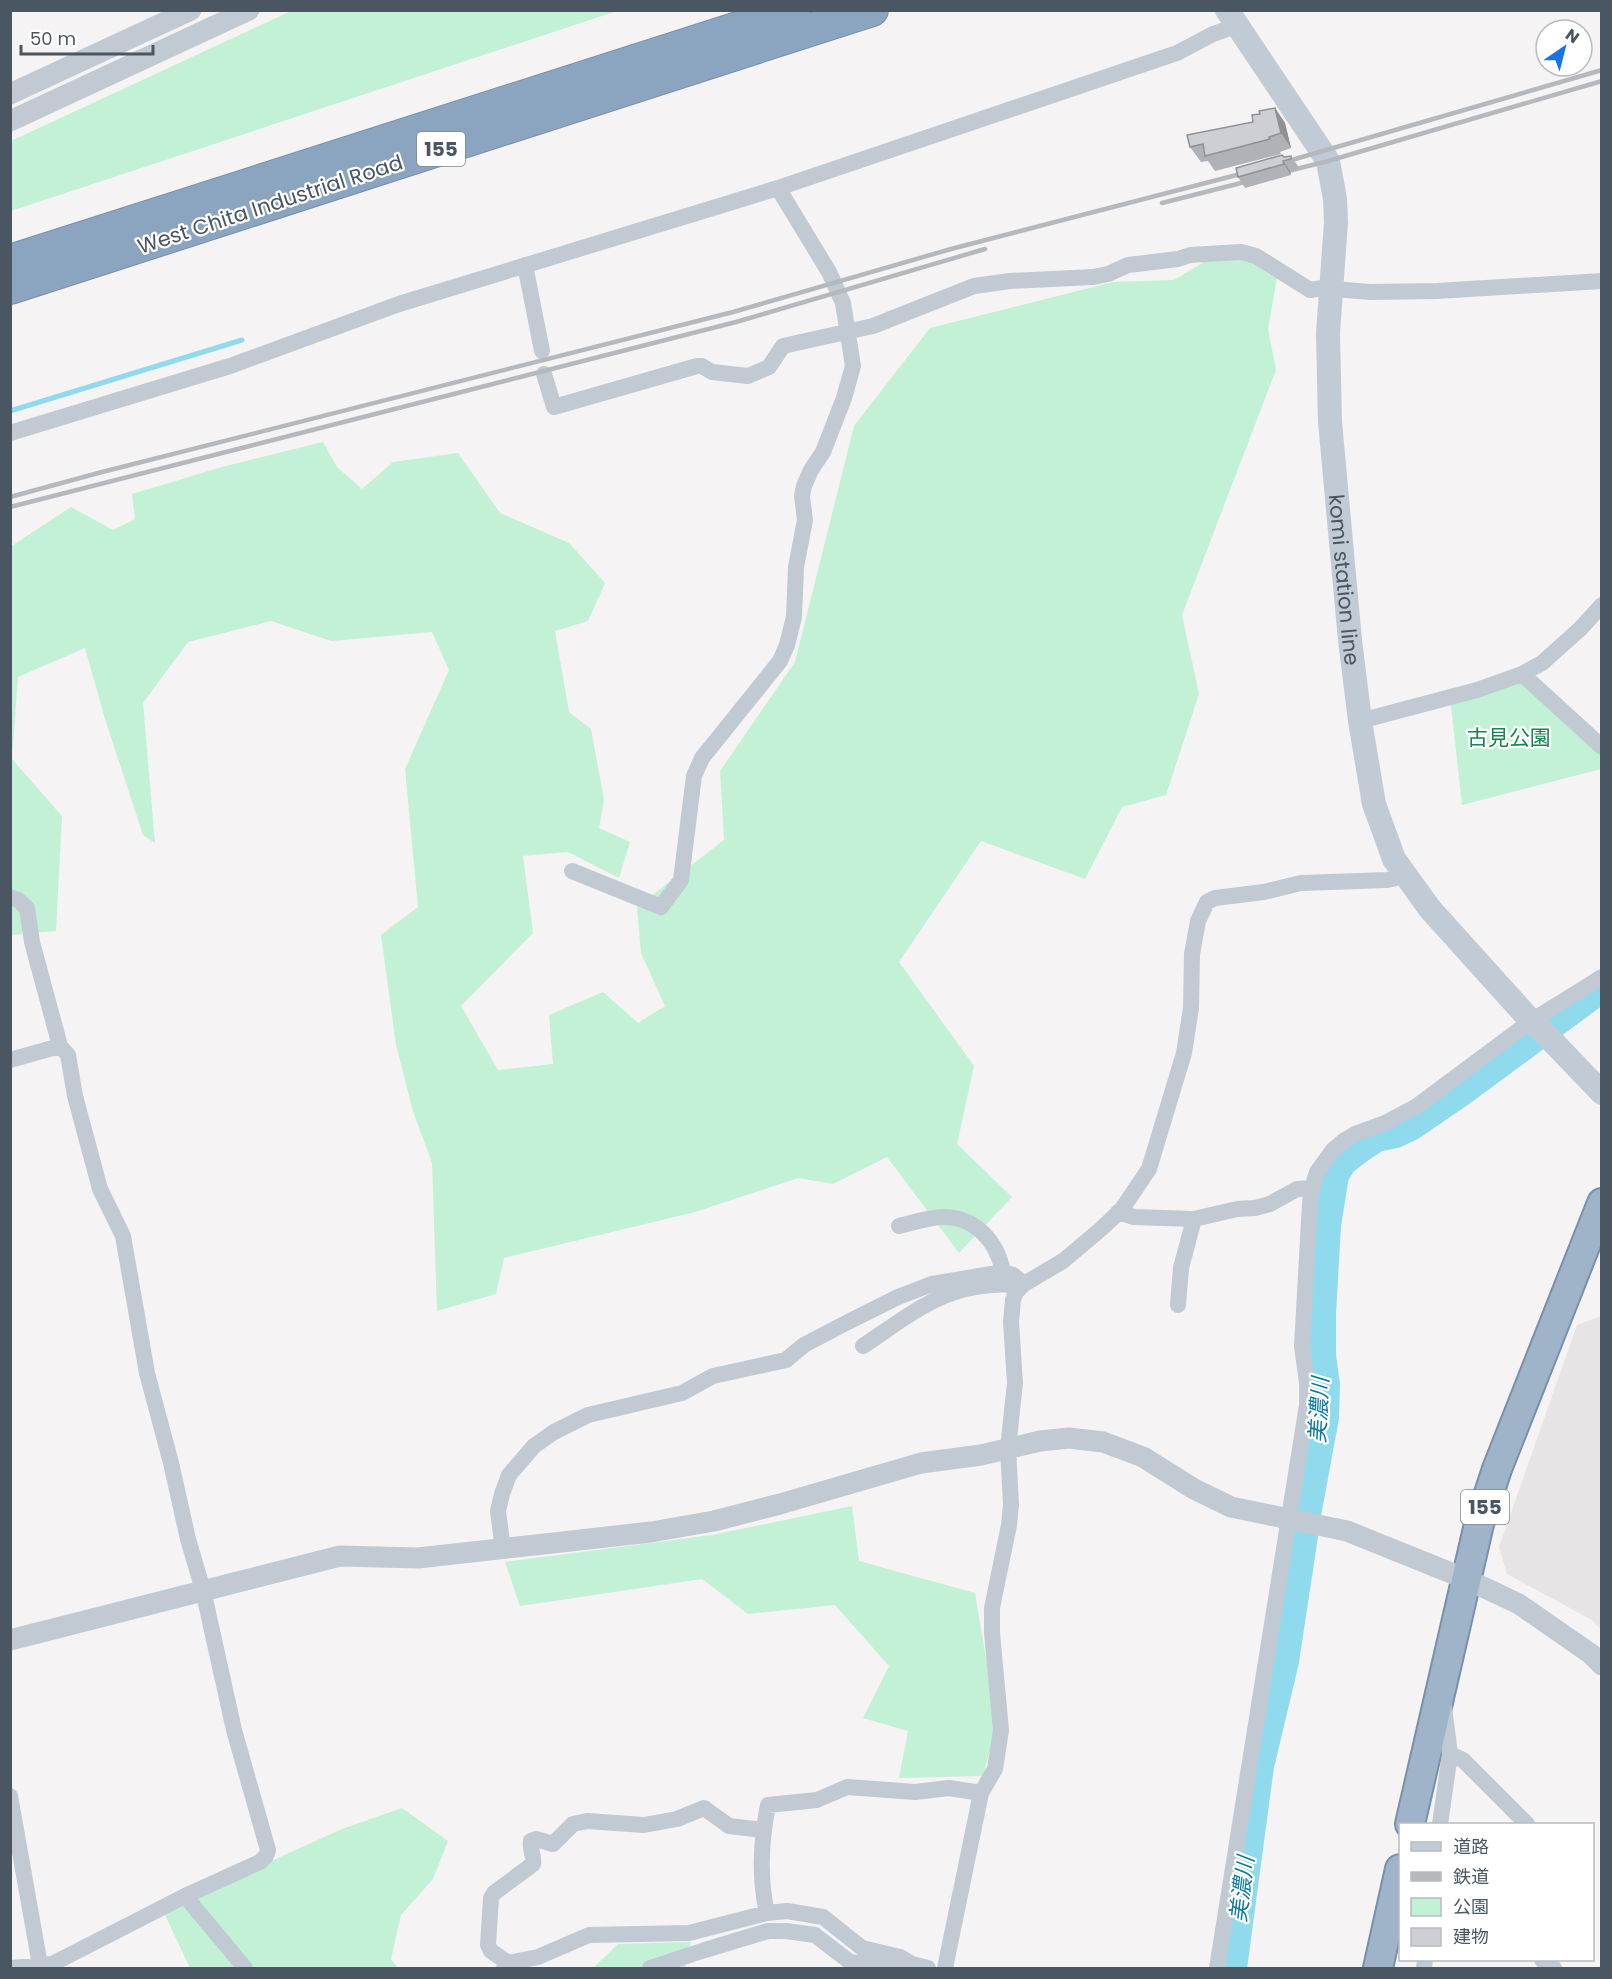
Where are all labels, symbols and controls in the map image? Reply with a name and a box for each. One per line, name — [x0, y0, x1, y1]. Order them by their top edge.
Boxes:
scale bar — [21, 18, 153, 56]
north arrow — [1534, 18, 1594, 78]
text: N — [1561, 23, 1584, 49]
text: 50 m — [30, 26, 76, 51]
road number: 155 — [417, 132, 465, 166]
street label: West Chita Industrial Road — [134, 147, 406, 261]
street label: komi station line — [1322, 493, 1367, 667]
park label: 古見公園 — [1467, 723, 1551, 752]
water label: 美濃川 — [1302, 1374, 1336, 1444]
road number: 155 — [1461, 1490, 1509, 1524]
legend — [1399, 1823, 1594, 1961]
text: 道路 — [1453, 1834, 1489, 1859]
water label: 美濃川 — [1223, 1852, 1262, 1924]
text: 鉄道 — [1453, 1864, 1489, 1889]
text: 公園 — [1453, 1894, 1489, 1919]
text: 建物 — [1453, 1924, 1489, 1949]

